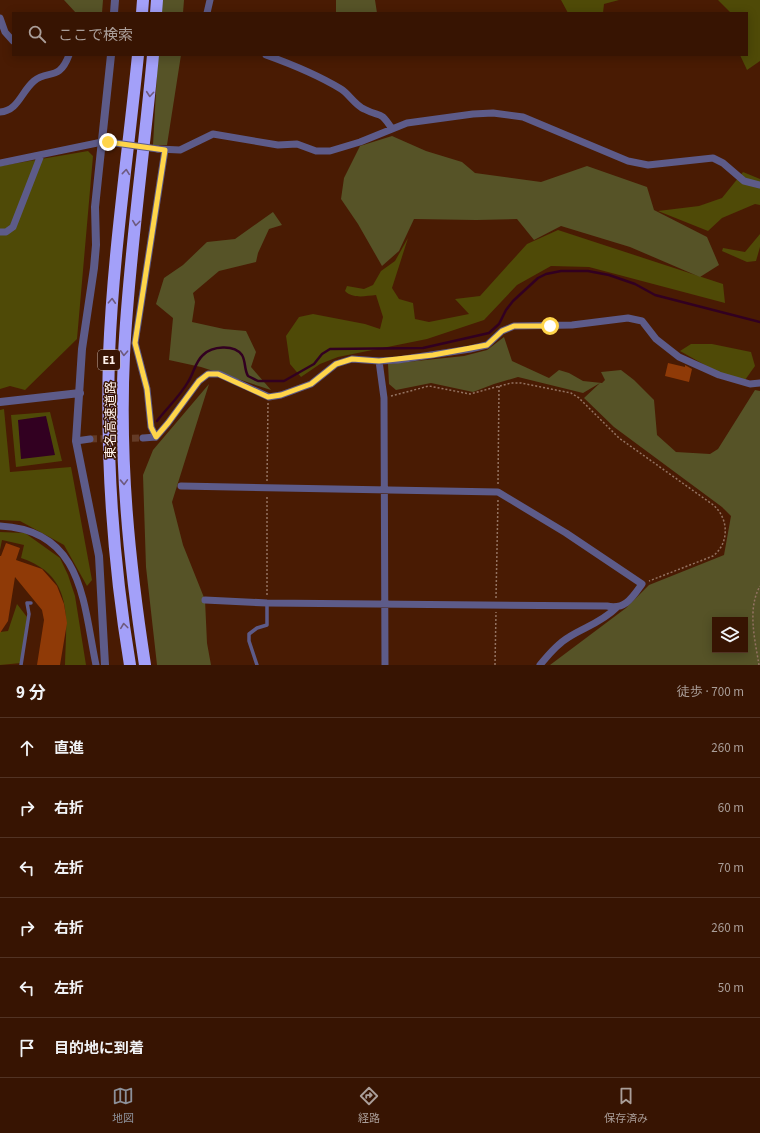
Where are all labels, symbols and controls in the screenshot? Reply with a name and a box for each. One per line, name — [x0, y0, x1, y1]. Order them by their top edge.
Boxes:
search box — [12, 12, 748, 56]
icon: search — [26, 23, 48, 45]
text: ここで検索 — [58, 25, 133, 46]
one-way arrow — [145, 91, 154, 97]
route end — [99, 133, 117, 151]
one-way arrow — [121, 169, 130, 175]
one-way arrow — [131, 220, 140, 226]
one-way arrow — [108, 298, 117, 304]
route start — [541, 317, 559, 335]
road number: E1 — [98, 350, 120, 370]
one-way arrow — [120, 350, 129, 356]
street label: 東名高速道路 — [102, 381, 120, 459]
one-way arrow — [120, 479, 128, 485]
map controls — [712, 617, 748, 653]
button: layers — [712, 617, 748, 653]
one-way arrow — [120, 623, 129, 629]
text: 9 分 — [16, 681, 45, 705]
text: 徒歩 · 700 m — [677, 683, 744, 701]
icon: ahead — [16, 737, 38, 759]
text: 直進 — [54, 738, 84, 759]
text: 260 m — [711, 739, 744, 757]
icon: right — [16, 797, 38, 819]
text: 右折 — [54, 798, 84, 819]
text: 60 m — [718, 799, 744, 817]
icon: left — [16, 857, 38, 879]
text: 左折 — [54, 858, 84, 879]
text: 70 m — [718, 859, 744, 877]
icon: right — [16, 917, 38, 939]
text: 右折 — [54, 918, 84, 939]
text: 260 m — [711, 919, 744, 937]
icon: left — [16, 977, 38, 999]
text: 左折 — [54, 978, 84, 999]
text: 50 m — [718, 979, 744, 997]
icon: arrive — [16, 1037, 38, 1059]
text: 目的地に到着 — [54, 1038, 144, 1059]
tab: 地図 — [112, 1085, 134, 1126]
tab: 経路 — [358, 1085, 380, 1126]
tab: 保存済み — [604, 1085, 648, 1126]

